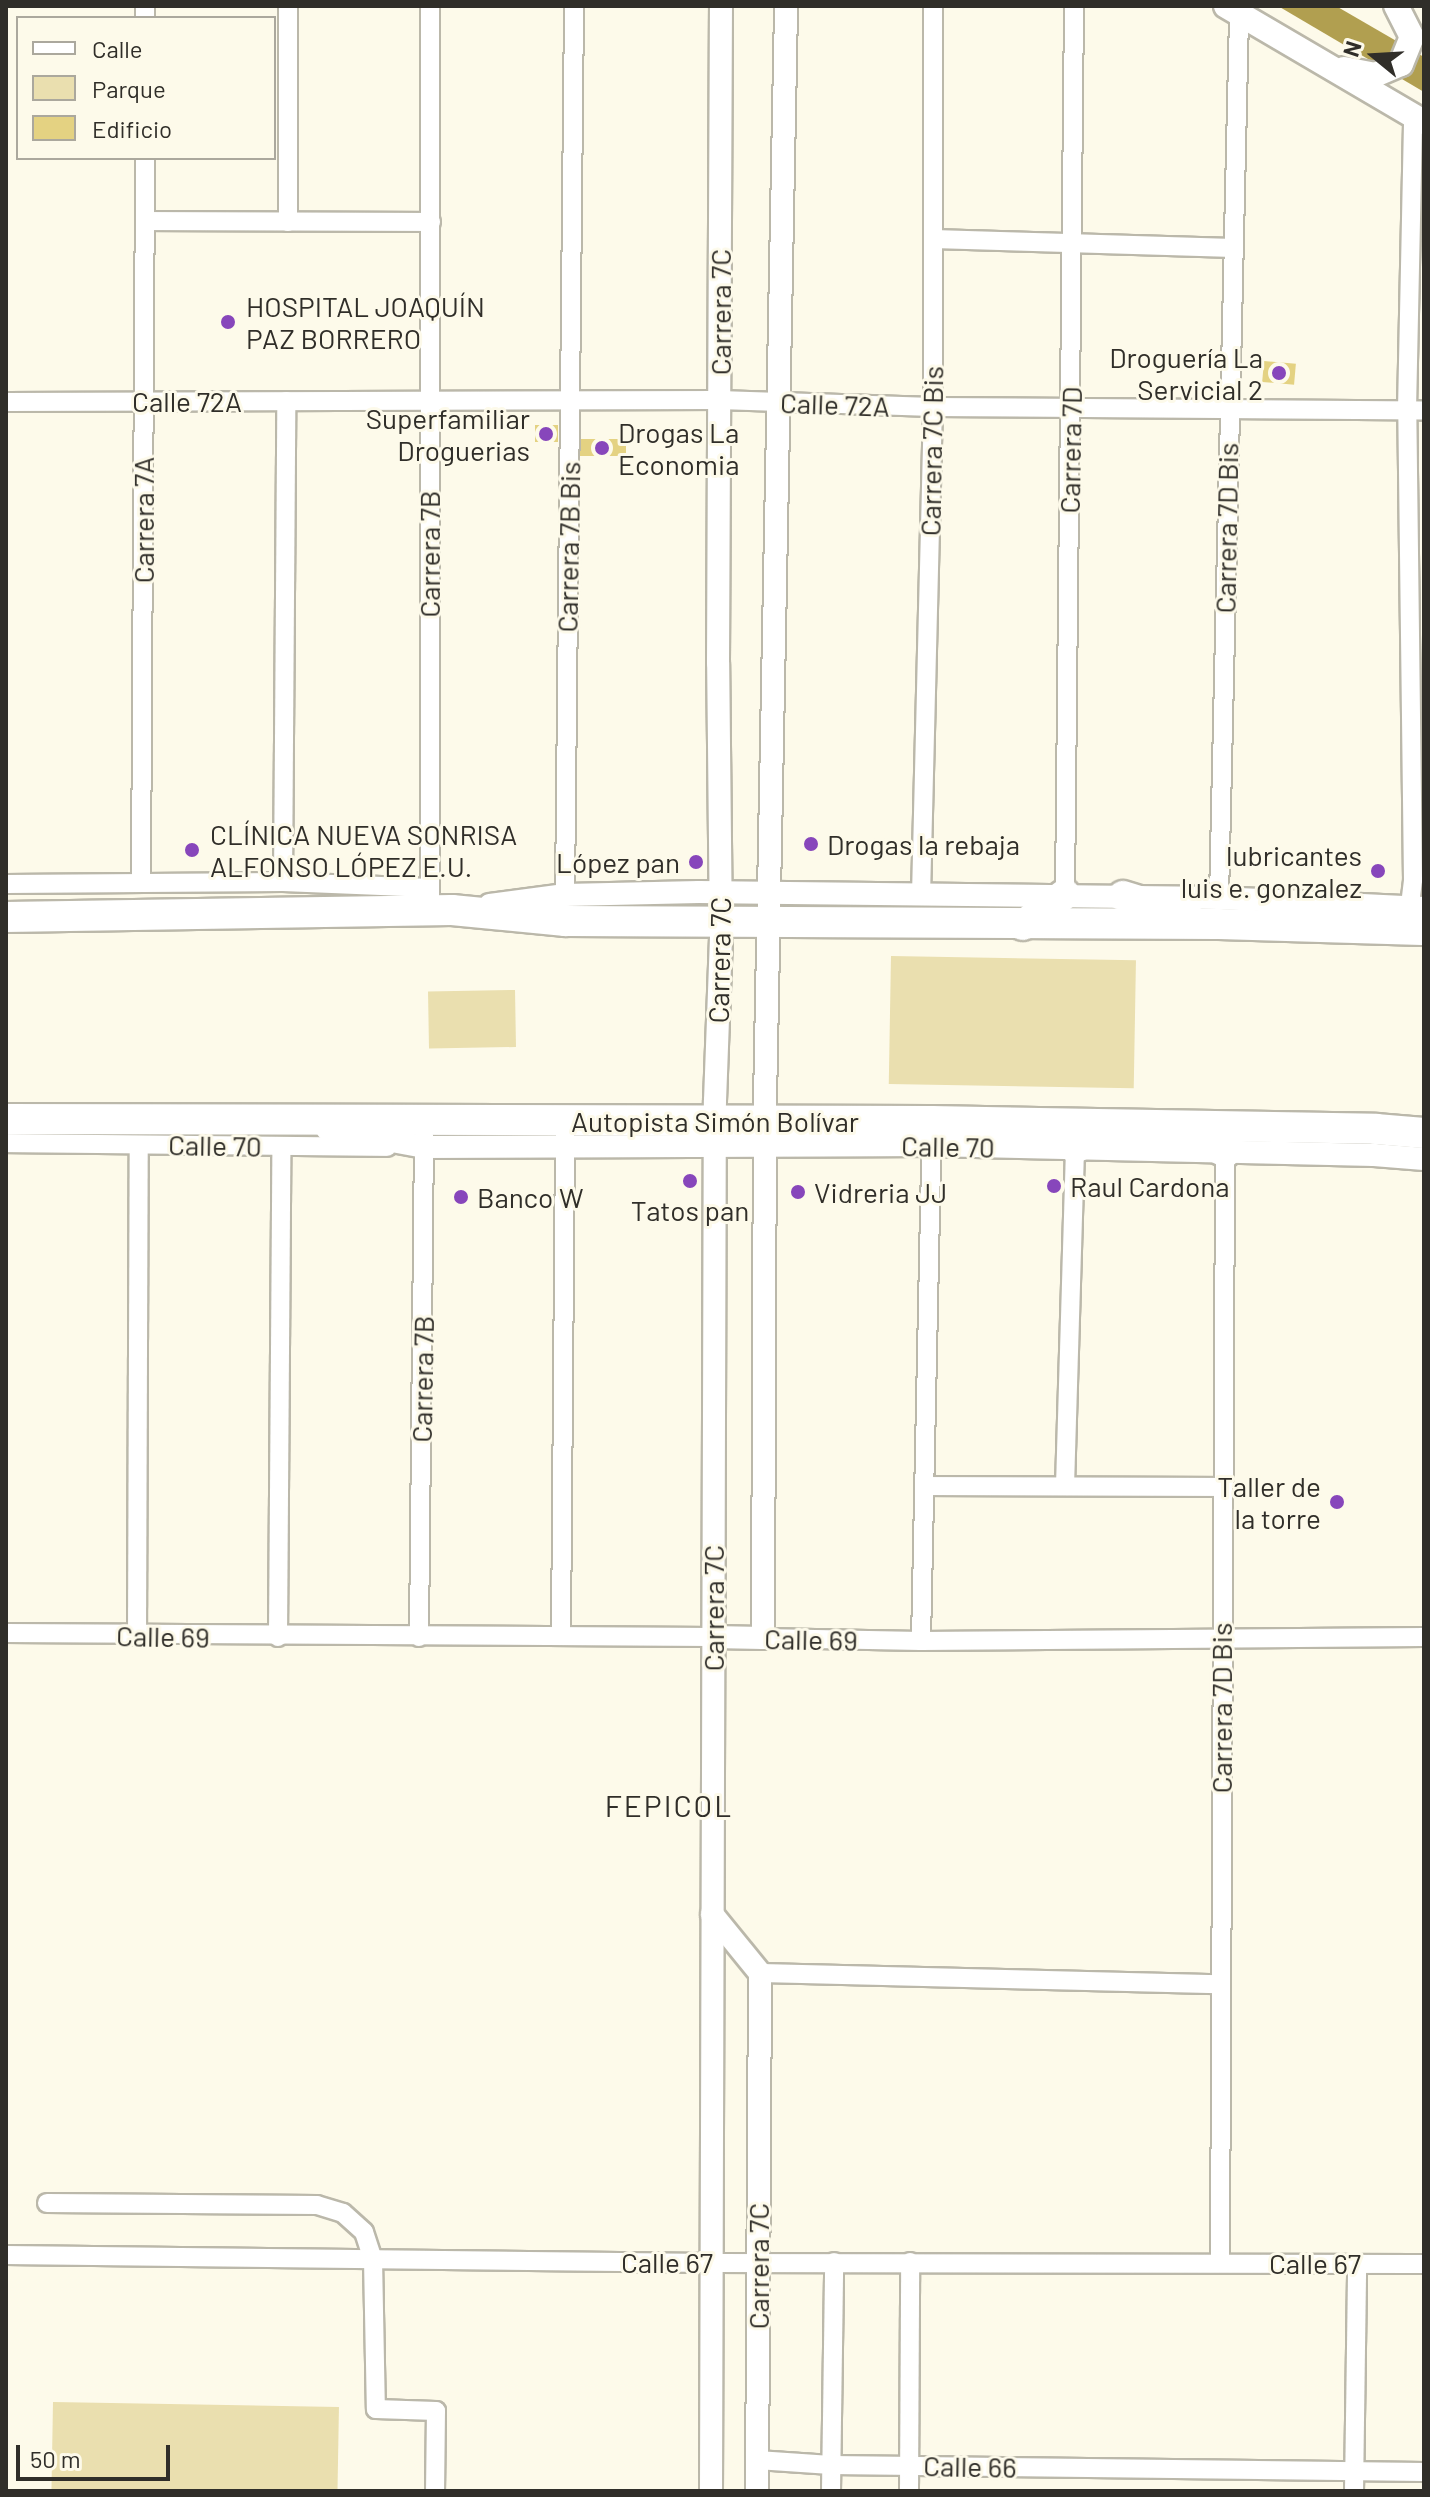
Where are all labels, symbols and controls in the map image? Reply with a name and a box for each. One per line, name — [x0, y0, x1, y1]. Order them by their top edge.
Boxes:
legend — [16, 16, 276, 160]
north arrow — [1334, 16, 1414, 96]
text: Calle — [92, 34, 143, 63]
text: N — [1337, 38, 1366, 60]
text: Parque — [92, 74, 166, 103]
text: Edificio — [92, 114, 172, 143]
street label: Carrera 7C — [703, 249, 737, 375]
place label: HOSPITAL JOAQUÍN PAZ BORRERO — [246, 289, 485, 355]
marker: HOSPITAL JOAQUÍN PAZ BORRERO — [217, 311, 239, 333]
place label: Droguería La Servicial 2 — [1109, 340, 1263, 406]
marker: Droguería La Servicial 2 — [1270, 364, 1288, 382]
street label: Carrera 7C Bis — [913, 366, 949, 536]
street label: Calle 72A — [132, 384, 242, 418]
street label: Calle 72A — [780, 385, 890, 423]
street label: Carrera 7D — [1052, 386, 1088, 514]
place label: Superfamiliar Droguerias — [366, 401, 530, 467]
place label: Drogas La Economia — [618, 415, 739, 481]
marker: Superfamiliar Droguerias — [537, 425, 555, 443]
marker: Drogas La Economia — [593, 439, 611, 457]
street label: Carrera 7D Bis — [1208, 442, 1244, 614]
street label: Carrera 7A — [126, 457, 160, 583]
street label: Carrera 7B Bis — [550, 461, 586, 633]
street label: Carrera 7B — [412, 490, 446, 618]
place label: CLÍNICA NUEVA SONRISA ALFONSO LÓPEZ E.U. — [210, 817, 517, 883]
place label: Drogas la rebaja — [827, 827, 1020, 861]
marker: Drogas la rebaja — [802, 835, 820, 853]
place label: lubricantes luis e. gonzalez — [1181, 838, 1362, 904]
marker: CLÍNICA NUEVA SONRISA ALFONSO LÓPEZ E.U. — [181, 839, 203, 861]
place label: López pan — [556, 845, 680, 879]
marker: López pan — [687, 853, 705, 871]
marker: lubricantes luis e. gonzalez — [1369, 862, 1387, 880]
street label: Carrera 7C — [701, 896, 737, 1024]
street label: Autopista Simón Bolívar — [571, 1104, 859, 1138]
street label: Calle 70 — [168, 1127, 262, 1163]
street label: Calle 70 — [901, 1128, 995, 1164]
place label: Raul Cardona — [1070, 1169, 1230, 1203]
marker: Tatos pan — [681, 1172, 699, 1190]
place label: Vidreria JJ — [814, 1175, 947, 1209]
marker: Raul Cardona — [1045, 1177, 1063, 1195]
place label: Banco W — [477, 1180, 584, 1214]
marker: Vidreria JJ — [789, 1183, 807, 1201]
marker: Banco W — [452, 1188, 470, 1206]
place label: Tatos pan — [631, 1193, 749, 1227]
street label: Carrera 7B — [404, 1315, 440, 1443]
place label: Taller de la torre — [1217, 1469, 1321, 1535]
marker: Taller de la torre — [1328, 1493, 1346, 1511]
street label: Carrera 7C — [696, 1545, 730, 1671]
street label: Calle 69 — [116, 1618, 210, 1654]
street label: Calle 69 — [764, 1621, 858, 1657]
street label: Carrera 7D Bis — [1204, 1623, 1238, 1793]
district label: FEPICOL — [605, 1787, 733, 1823]
street label: Carrera 7C — [741, 2203, 775, 2329]
street label: Calle 67 — [621, 2245, 713, 2279]
street label: Calle 67 — [1269, 2246, 1361, 2280]
scale bar — [20, 2429, 174, 2479]
text: 50 m — [30, 2444, 81, 2473]
street label: Calle 66 — [923, 2448, 1017, 2484]

